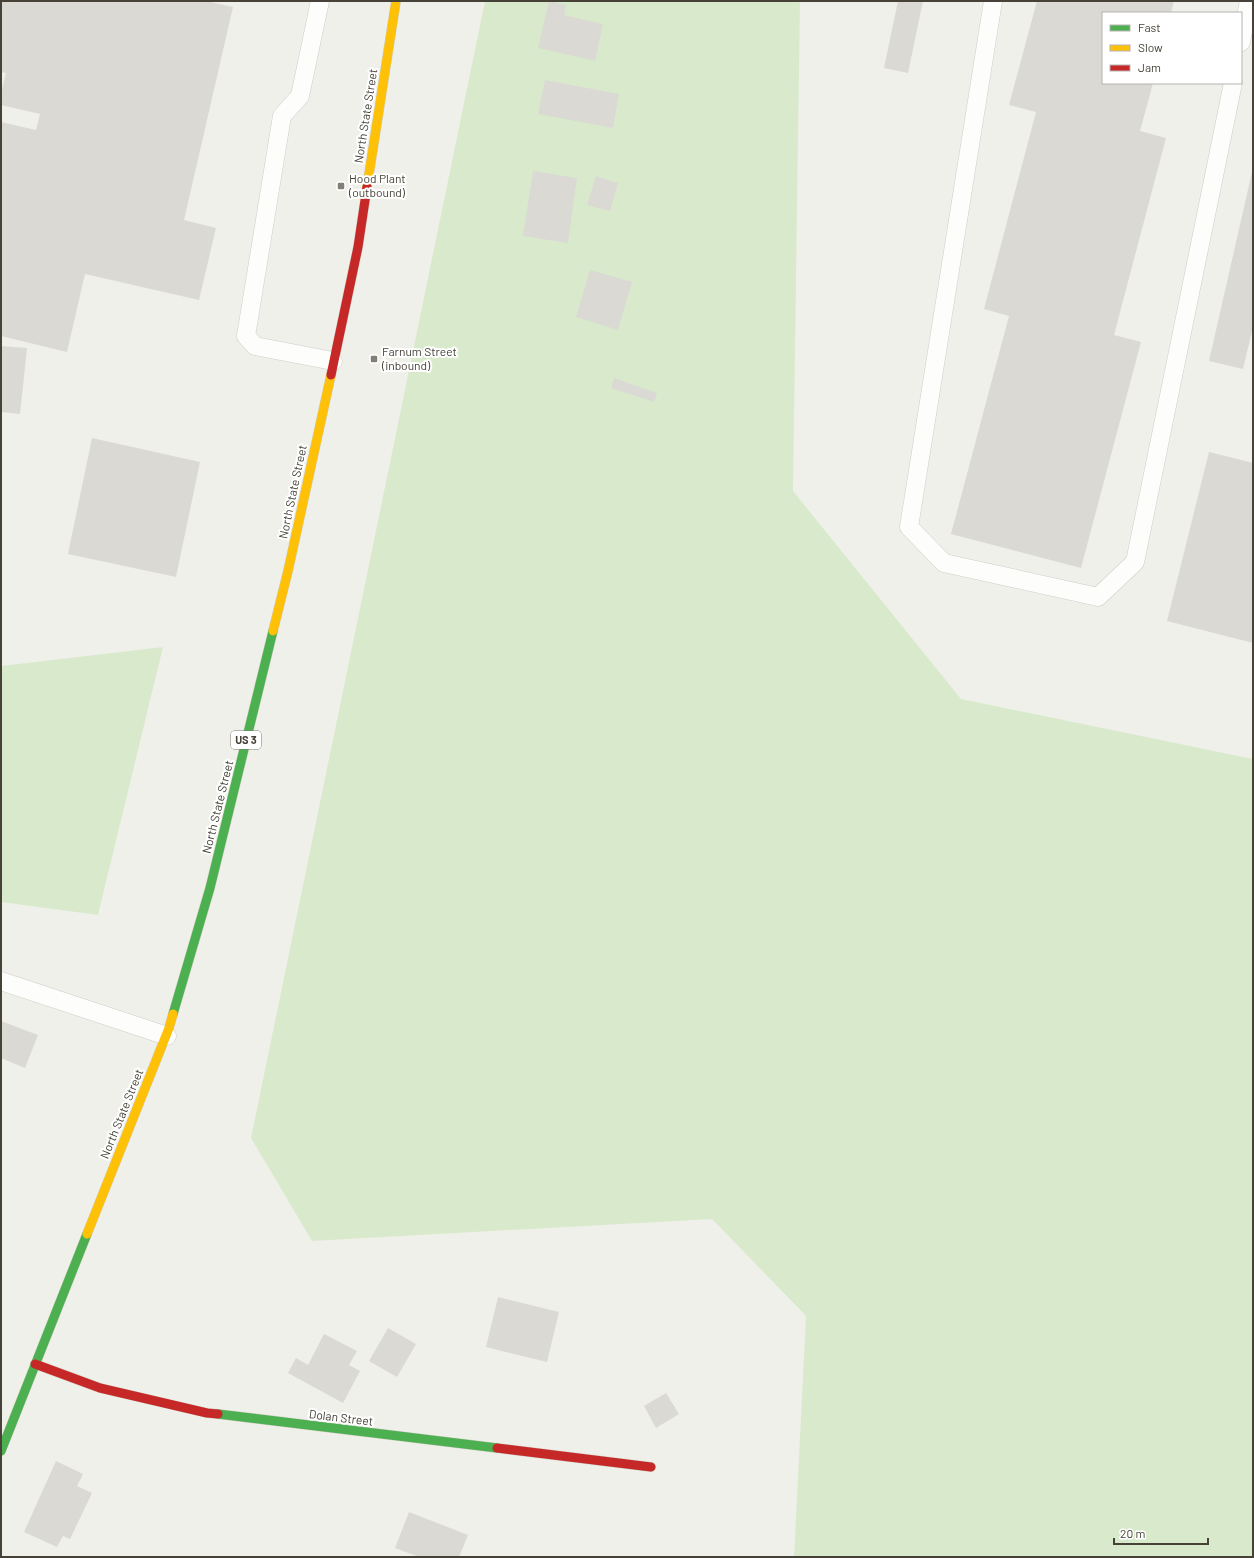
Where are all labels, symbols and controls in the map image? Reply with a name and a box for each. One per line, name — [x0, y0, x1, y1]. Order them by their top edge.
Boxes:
legend — [1102, 12, 1242, 84]
text: Fast — [1138, 20, 1161, 34]
text: Slow — [1138, 40, 1163, 54]
text: Jam — [1138, 60, 1161, 74]
street label: North State Street — [351, 68, 379, 164]
place label: Hood Plant (outbound) — [348, 171, 406, 199]
marker: Hood Plant (outbound) — [336, 181, 346, 191]
place label: Farnum Street (inbound) — [381, 344, 457, 372]
marker: Farnum Street (inbound) — [369, 354, 379, 364]
street label: North State Street — [275, 444, 309, 540]
road number: US 3 — [231, 731, 261, 749]
street label: North State Street — [199, 759, 235, 855]
street label: North State Street — [97, 1067, 145, 1161]
street label: Dolan Street — [308, 1406, 374, 1428]
scale bar — [1114, 1520, 1208, 1546]
text: 20 m — [1120, 1526, 1146, 1540]

